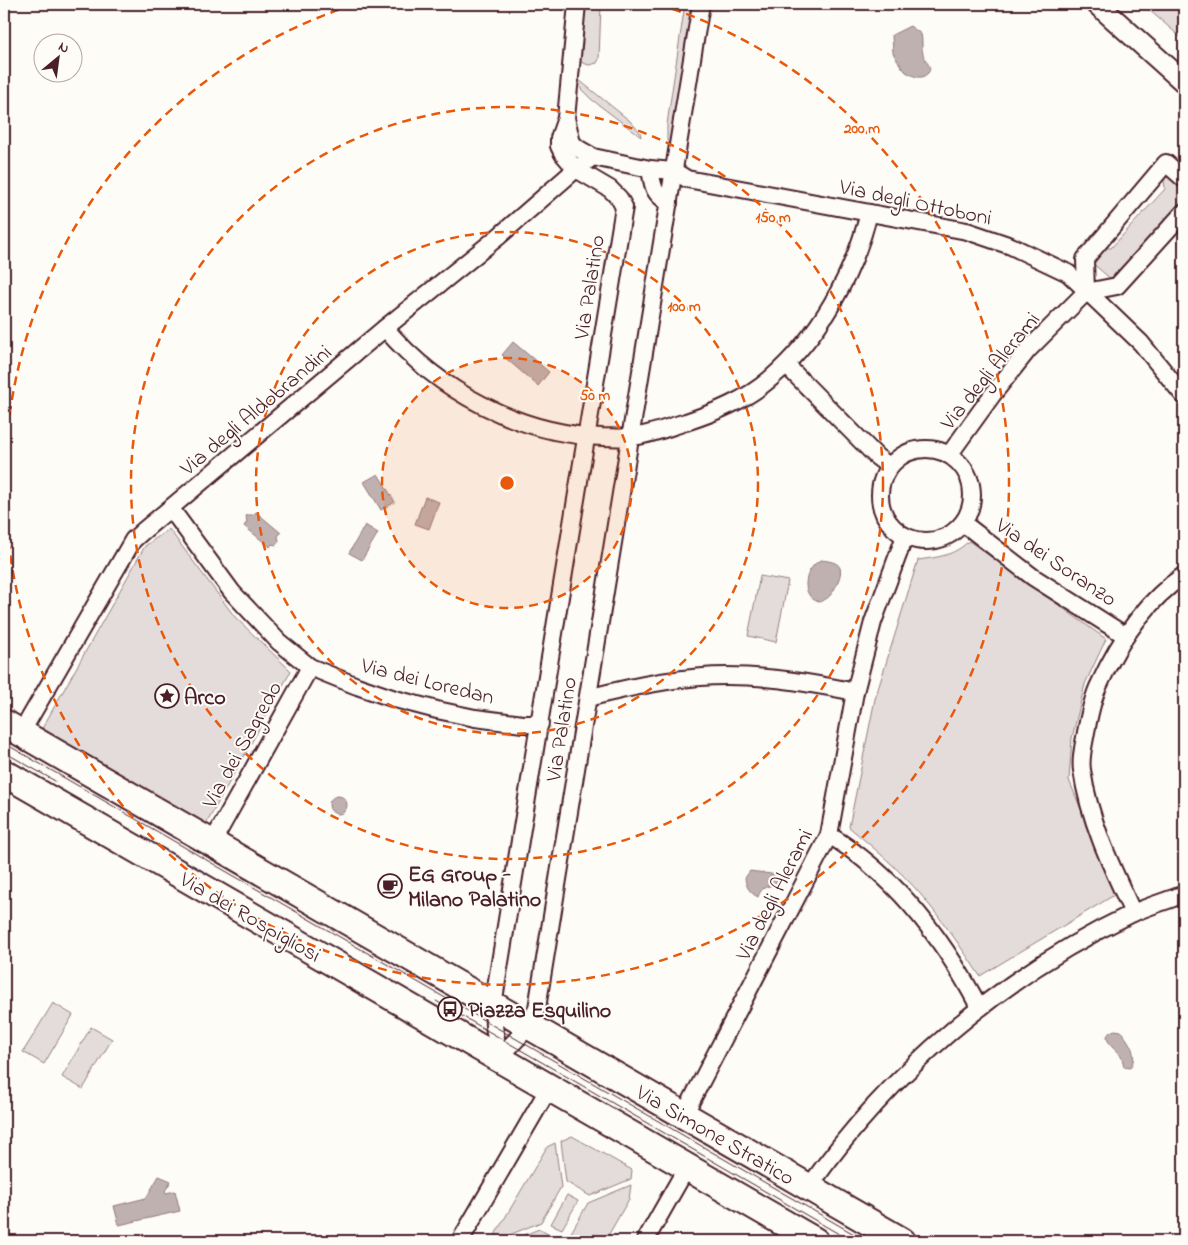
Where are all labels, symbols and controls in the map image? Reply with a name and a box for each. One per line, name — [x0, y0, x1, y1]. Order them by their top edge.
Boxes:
north arrow — [32, 32, 82, 82]
text: N — [54, 36, 73, 59]
text: 200 m — [843, 118, 880, 140]
street label: Via degli Ottoboni — [835, 172, 995, 237]
text: 150 m — [755, 207, 791, 229]
street label: Via Palatino — [567, 233, 615, 343]
text: 100 m — [667, 296, 701, 318]
street label: Via degli Alerami — [933, 306, 1050, 439]
street label: Via degli Aldobrandini — [173, 338, 341, 486]
text: 50 m — [580, 385, 611, 407]
centre of rings — [498, 474, 516, 492]
street label: Via dei Soranzo — [987, 510, 1122, 616]
street label: Via dei Loredan — [357, 651, 497, 715]
street label: Via Palatino — [539, 675, 587, 785]
street label: Via dei Sagredo — [195, 676, 293, 816]
place icon: Arco — [154, 683, 180, 709]
place label: Arco — [184, 683, 226, 715]
street label: Via degli Alerami — [728, 824, 824, 968]
place label: EG Group - Milano Palatino — [408, 860, 541, 917]
street label: Via dei Rospigliosi — [172, 865, 326, 973]
cafe icon: EG Group - Milano Palatino — [377, 873, 403, 899]
bus stop icon: Piazza Esquilino — [437, 996, 463, 1022]
place label: Piazza Esquilino — [468, 996, 611, 1028]
street label: Via Simone Stratico — [628, 1078, 800, 1195]

